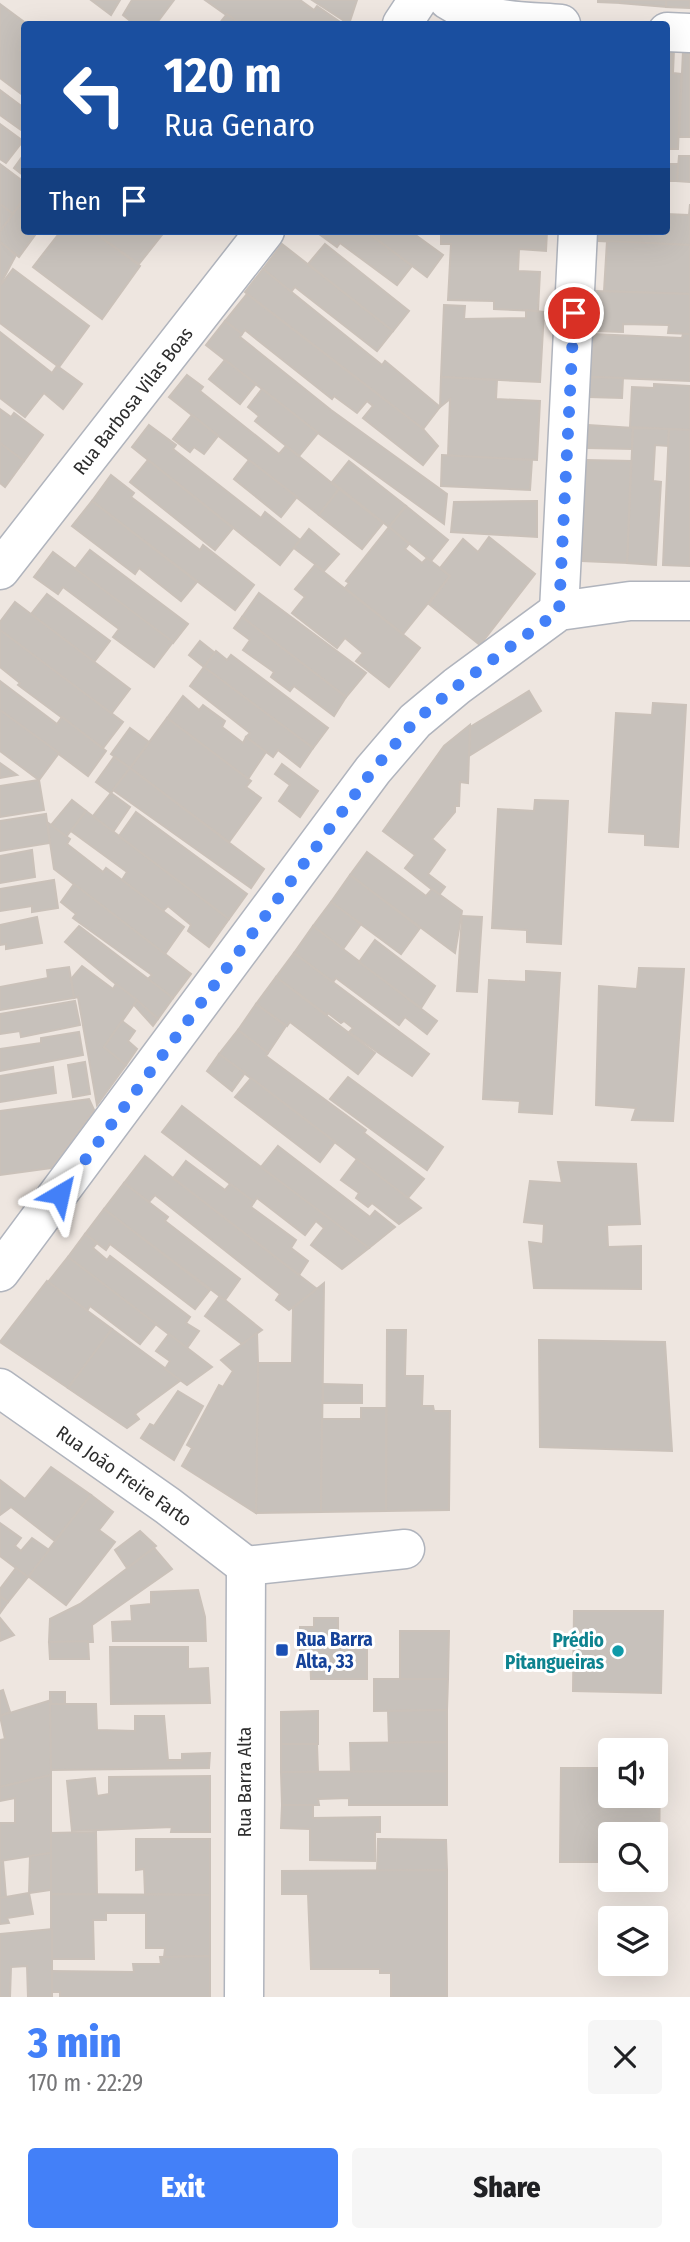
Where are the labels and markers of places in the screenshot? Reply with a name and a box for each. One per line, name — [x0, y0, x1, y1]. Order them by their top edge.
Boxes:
pin — [544, 283, 604, 343]
place label: Rua Barra Alta, 33 — [295, 1628, 373, 1673]
place label: Prédio Pitangueiras — [505, 1629, 605, 1674]
marker: Rua Barra Alta, 33 — [274, 1642, 290, 1658]
marker: Prédio Pitangueiras — [610, 1643, 626, 1659]

